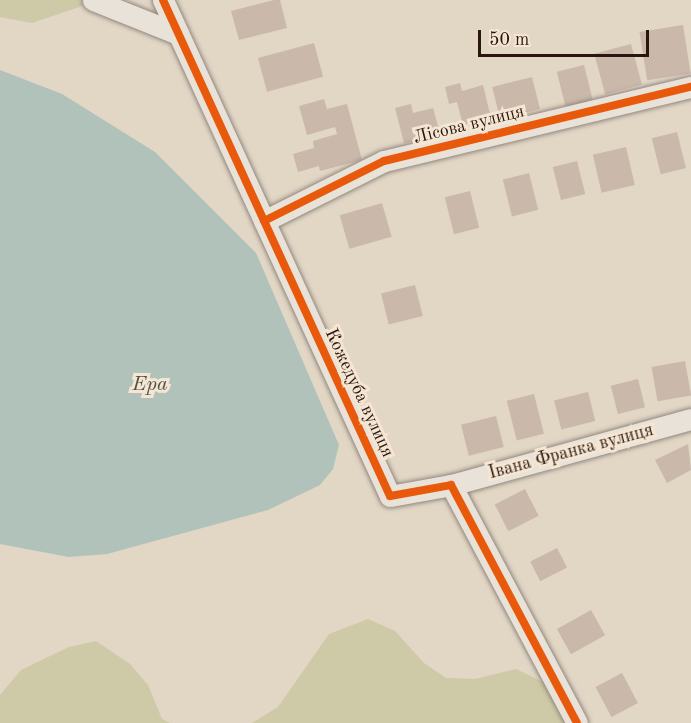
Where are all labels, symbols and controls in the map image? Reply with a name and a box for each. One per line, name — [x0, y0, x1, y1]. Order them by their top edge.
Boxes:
scale bar — [481, 18, 652, 56]
text: 50 m — [489, 31, 529, 49]
street label: Лісова вулиця — [411, 101, 527, 149]
street label: Кожедуба вулиця — [320, 325, 398, 461]
water label: Ера — [132, 373, 168, 397]
street label: Івана Франка вулиця — [486, 420, 656, 484]

